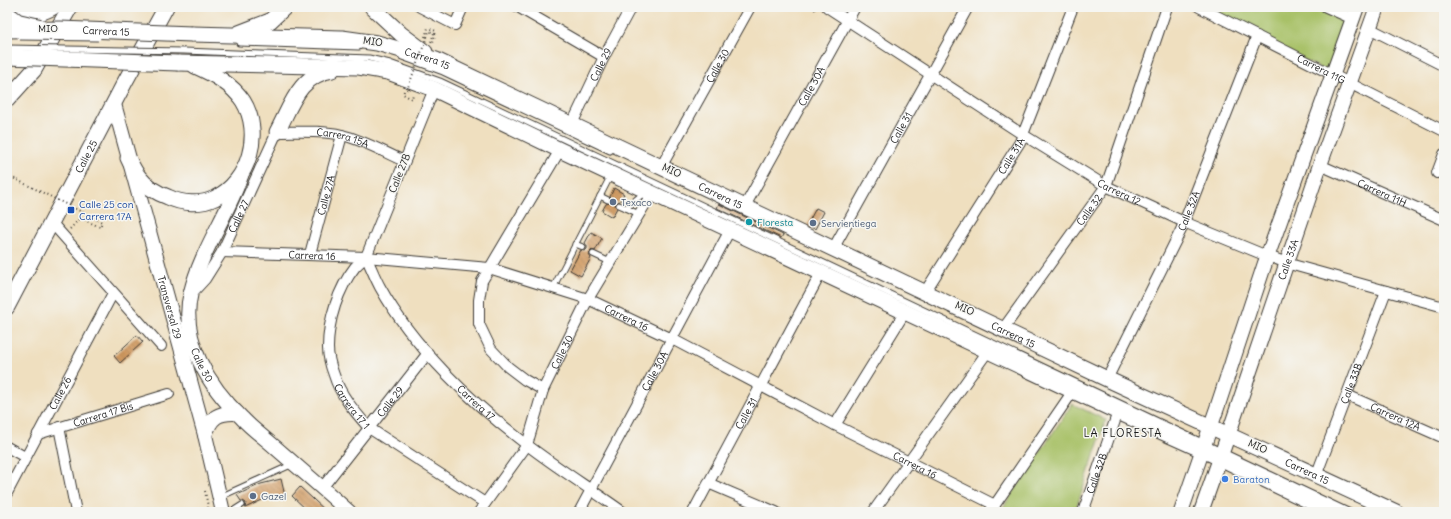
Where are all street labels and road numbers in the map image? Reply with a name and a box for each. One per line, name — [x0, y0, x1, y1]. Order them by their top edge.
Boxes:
street label: MIO — [38, 22, 58, 35]
street label: Carrera 15 — [82, 24, 130, 39]
street label: MIO — [362, 34, 384, 50]
street label: Carrera 15 — [403, 45, 452, 73]
street label: Calle 29 — [587, 45, 615, 84]
street label: Calle 30 — [703, 47, 732, 85]
street label: Carrera 11G — [1295, 52, 1347, 87]
street label: Calle 30A — [796, 64, 828, 108]
street label: Calle 31 — [887, 110, 915, 146]
street label: Carrera 15A — [316, 126, 371, 151]
street label: Calle 31A — [995, 136, 1028, 177]
street label: Calle 25 — [72, 138, 101, 176]
street label: Calle 27B — [386, 151, 413, 195]
street label: MIO — [660, 160, 684, 181]
street label: Calle 27A — [315, 173, 338, 217]
street label: Carrera 12 — [1095, 176, 1144, 209]
street label: Carrera 11H — [1355, 176, 1409, 210]
street label: Carrera 15 — [696, 180, 745, 212]
street label: Calle 32A — [1175, 188, 1203, 233]
street label: Calle 32 — [1074, 191, 1105, 228]
street label: Calle 27 — [226, 198, 252, 235]
street label: Calle 33A — [1275, 237, 1302, 282]
street label: Carrera 16 — [288, 248, 336, 263]
street label: Transversal 29 — [155, 274, 184, 341]
street label: MIO — [953, 298, 977, 319]
street label: Carrera 16 — [602, 302, 651, 334]
street label: Carrera 15 — [989, 319, 1037, 351]
street label: Calle 30 — [548, 333, 576, 372]
street label: Calle 30 — [188, 346, 216, 385]
street label: Calle 30A — [639, 349, 671, 393]
street label: Calle 33B — [1338, 361, 1365, 406]
street label: Calle 26 — [46, 374, 75, 412]
street label: Carrera 17 1 — [331, 382, 373, 432]
street label: Carrera 17 — [454, 382, 498, 423]
street label: Calle 29 — [374, 384, 407, 420]
street label: Calle 31 — [733, 395, 760, 432]
street label: Carrera 17 Bis — [72, 399, 135, 430]
street label: Carrera 12A — [1368, 400, 1423, 434]
street label: MIO — [1246, 436, 1270, 457]
street label: Carrera 16 — [891, 449, 939, 482]
street label: Calle 32B — [1084, 451, 1110, 496]
street label: Carrera 15 — [1283, 456, 1331, 487]

